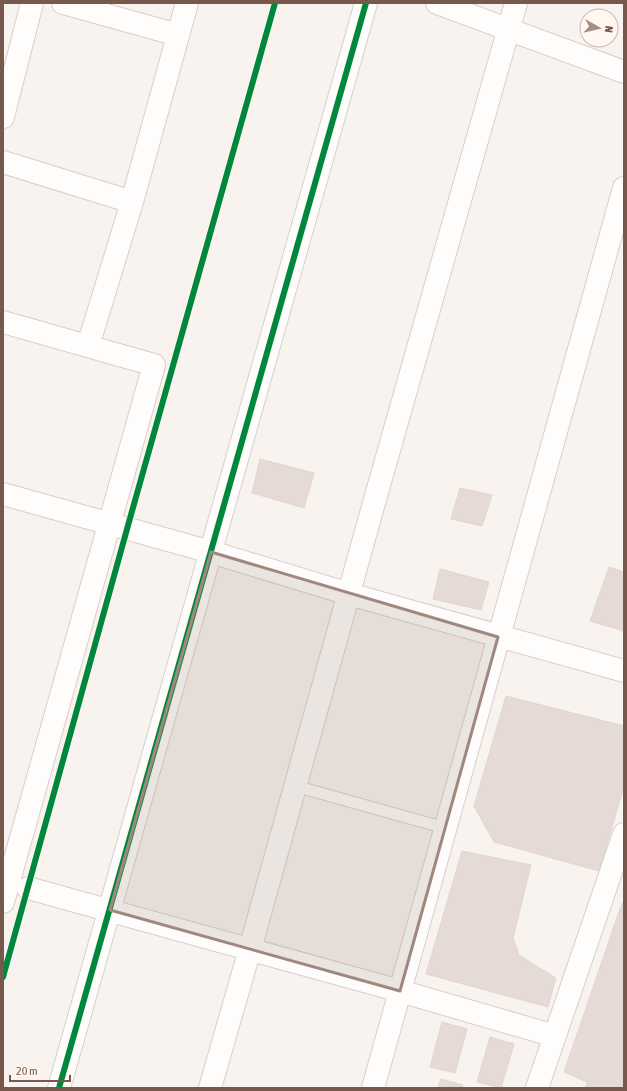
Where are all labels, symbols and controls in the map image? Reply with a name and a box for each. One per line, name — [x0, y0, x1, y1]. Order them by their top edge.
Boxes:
north arrow — [579, 8, 619, 48]
text: N — [603, 25, 615, 33]
scale bar — [10, 1057, 70, 1083]
text: 20 m — [16, 1064, 38, 1078]

